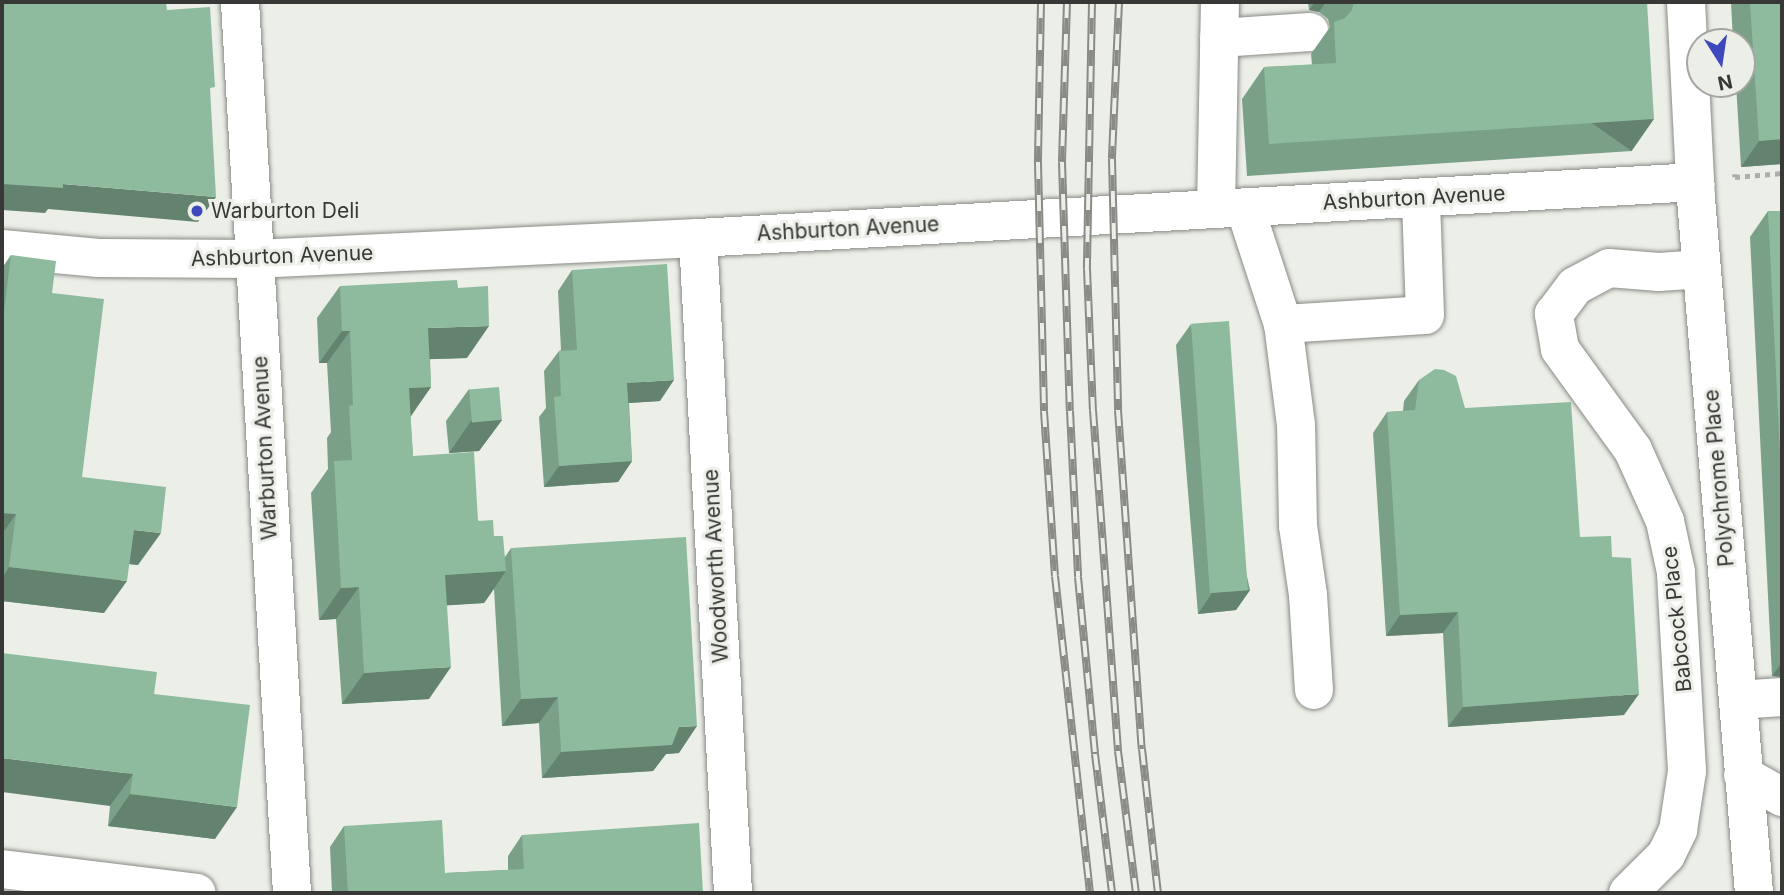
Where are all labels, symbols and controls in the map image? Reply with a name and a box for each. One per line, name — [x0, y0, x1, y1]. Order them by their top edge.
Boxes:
north arrow — [1686, 28, 1756, 98]
text: N — [1716, 69, 1735, 95]
street label: Ashburton Avenue — [1322, 181, 1506, 215]
place label: Warburton Deli — [211, 198, 359, 224]
marker: Warburton Deli — [189, 203, 205, 219]
street label: Ashburton Avenue — [756, 212, 940, 246]
street label: Ashburton Avenue — [190, 240, 374, 272]
street label: Warburton Avenue — [248, 355, 282, 541]
street label: Polychrome Place — [1699, 388, 1739, 568]
street label: Woodworth Avenue — [698, 468, 734, 664]
street label: Babcock Place — [1657, 545, 1697, 693]

